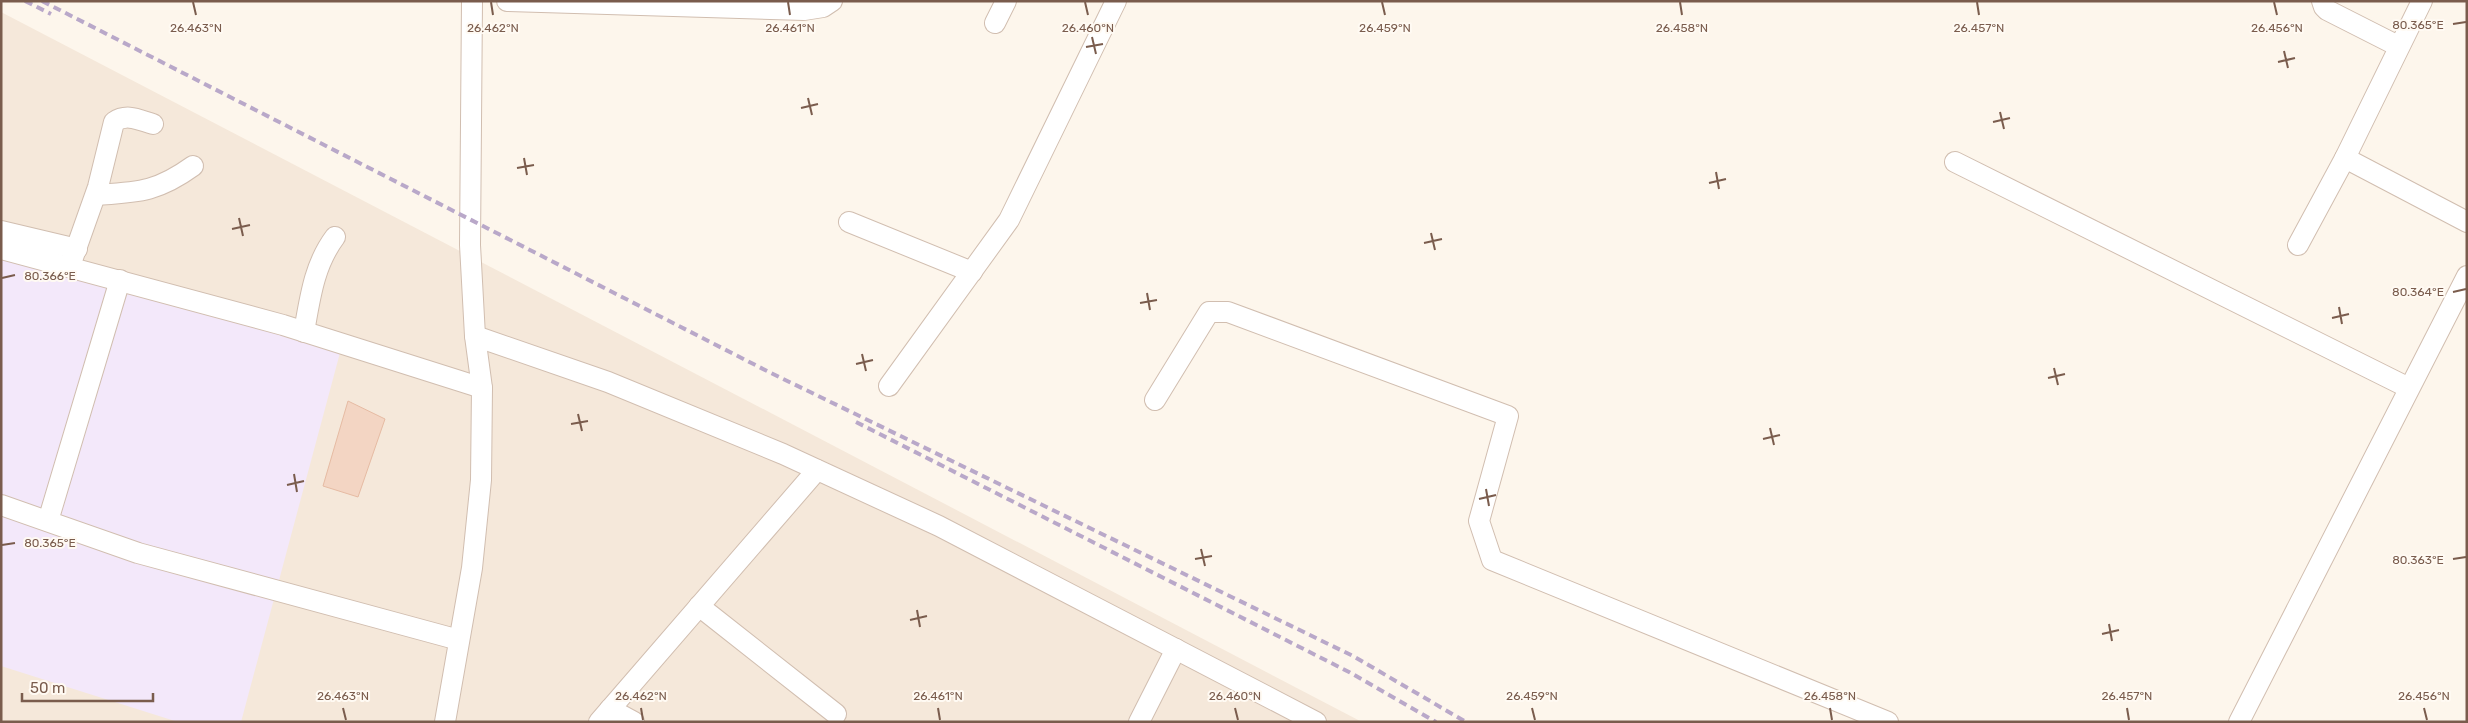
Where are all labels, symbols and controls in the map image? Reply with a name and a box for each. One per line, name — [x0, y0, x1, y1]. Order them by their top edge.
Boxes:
text: 80.365°E — [2392, 18, 2444, 32]
text: 26.463°N — [170, 21, 222, 35]
text: 26.462°N — [467, 21, 519, 35]
text: 26.461°N — [765, 21, 815, 35]
text: 26.460°N — [1062, 21, 1114, 35]
text: 26.459°N — [1359, 21, 1411, 35]
text: 26.458°N — [1656, 21, 1708, 35]
text: 26.457°N — [1954, 21, 2004, 35]
text: 26.456°N — [2251, 21, 2303, 35]
text: 80.366°E — [24, 269, 76, 283]
text: 80.364°E — [2392, 285, 2444, 299]
text: 80.365°E — [24, 536, 76, 550]
text: 80.363°E — [2392, 553, 2444, 567]
scale bar — [22, 670, 154, 702]
text: 50 m — [30, 679, 65, 697]
text: 26.463°N — [317, 689, 369, 703]
text: 26.462°N — [615, 689, 667, 703]
text: 26.461°N — [913, 689, 963, 703]
text: 26.460°N — [1209, 689, 1261, 703]
text: 26.459°N — [1506, 689, 1558, 703]
text: 26.458°N — [1804, 689, 1856, 703]
text: 26.457°N — [2102, 689, 2152, 703]
text: 26.456°N — [2398, 689, 2450, 703]

